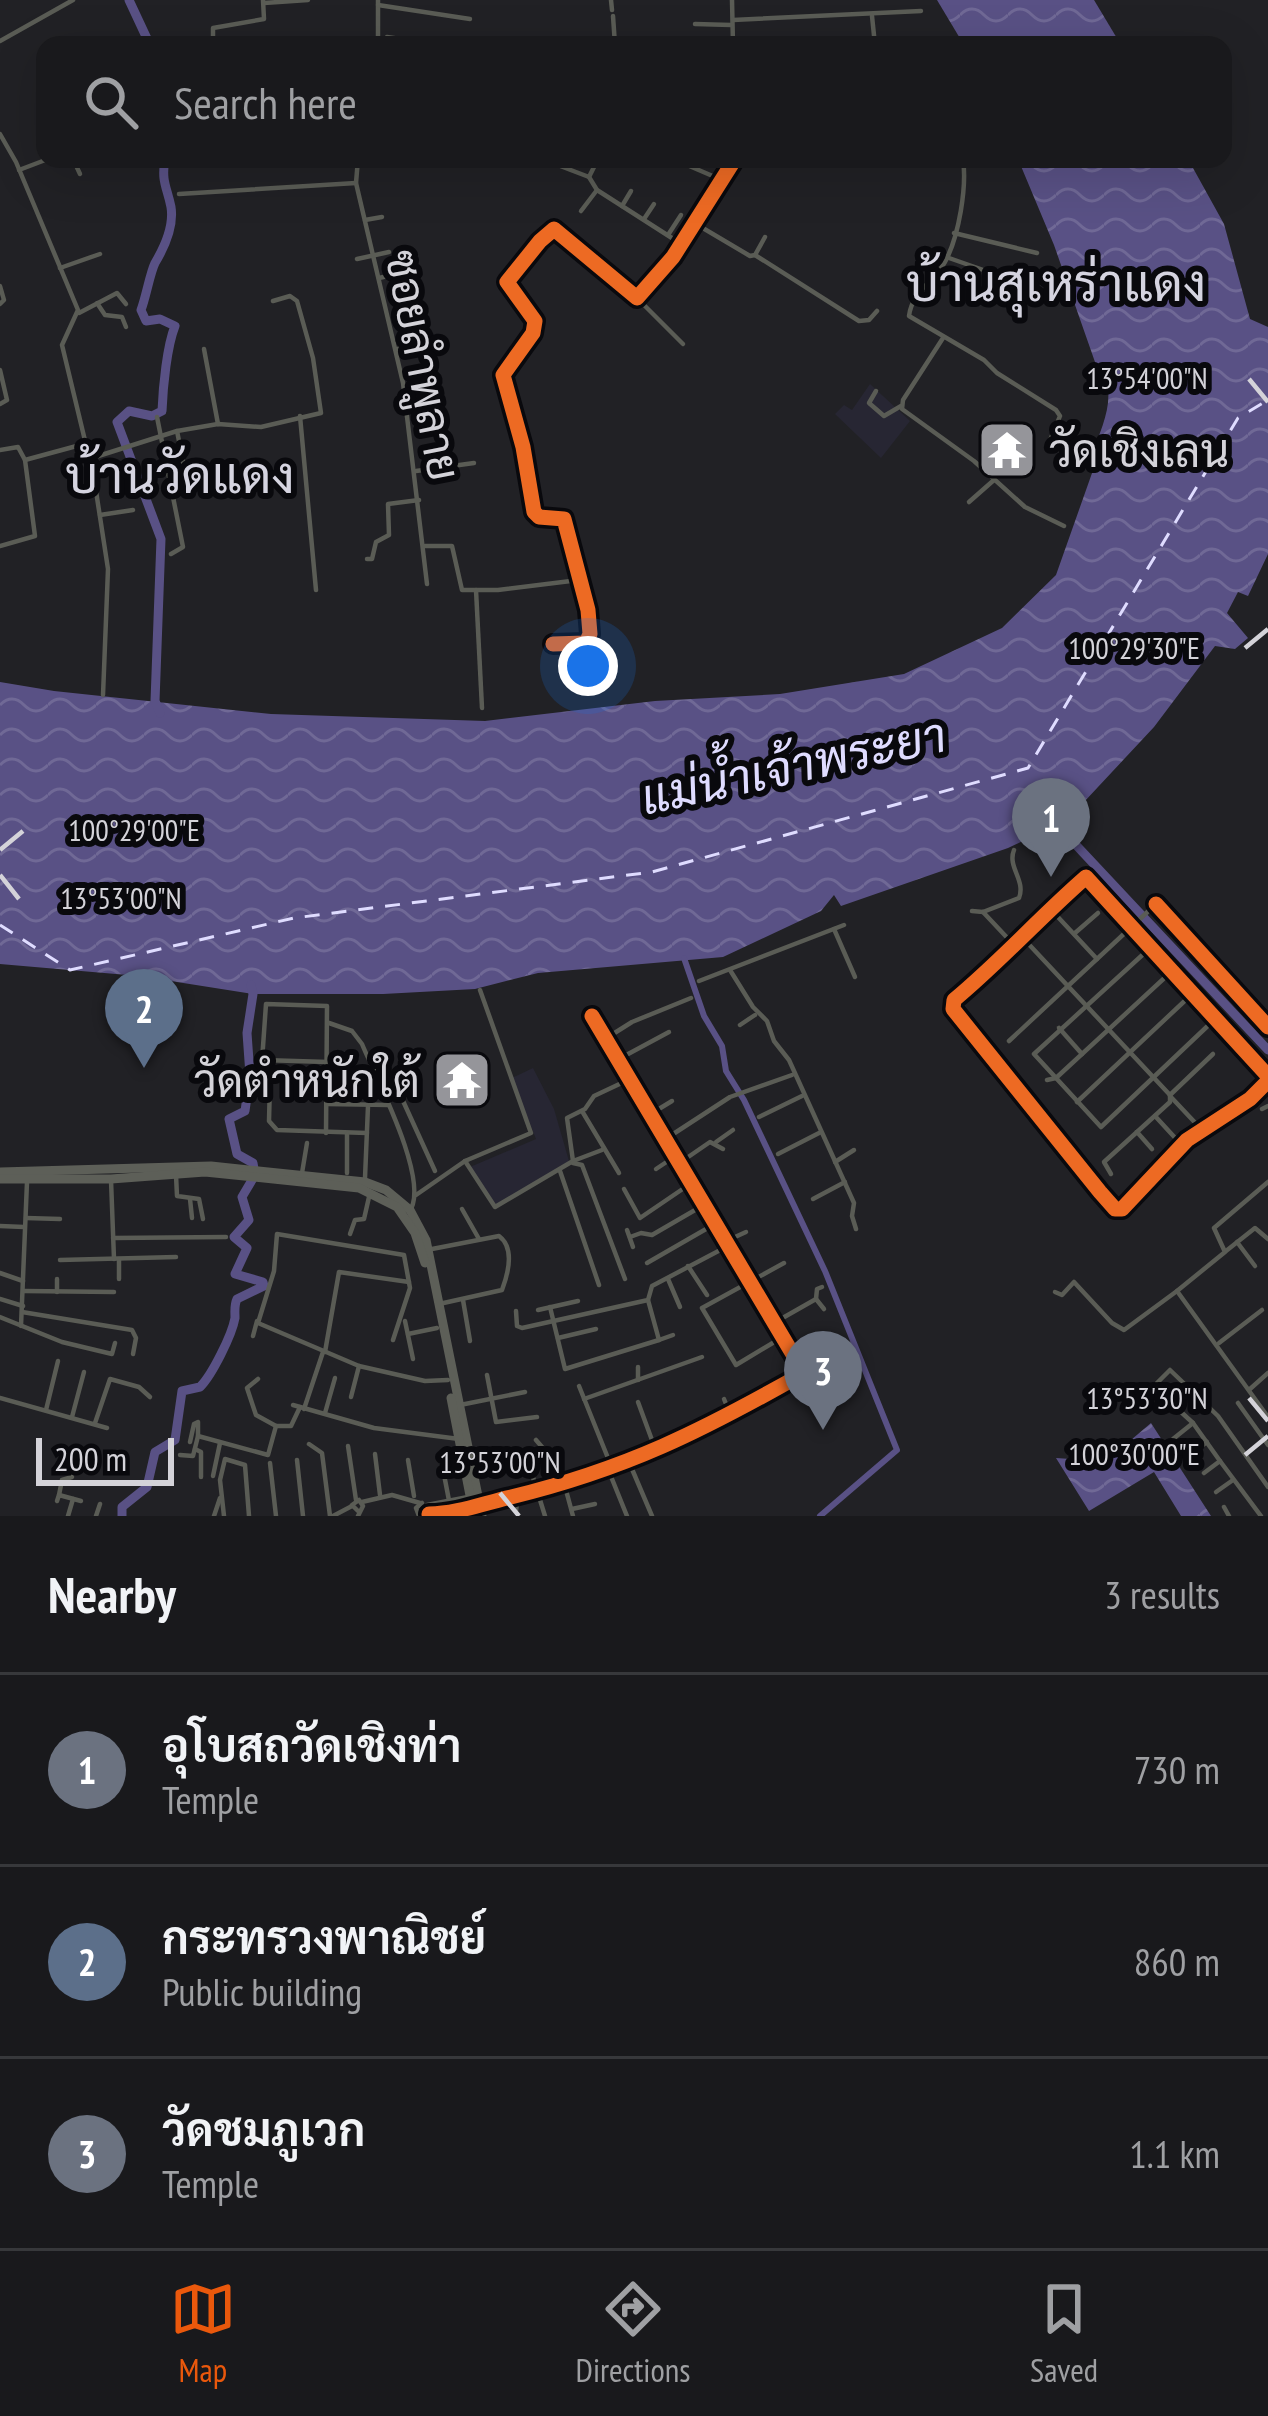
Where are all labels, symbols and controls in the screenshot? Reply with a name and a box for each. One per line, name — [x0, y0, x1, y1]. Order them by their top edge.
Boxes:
search box — [36, 36, 1232, 168]
icon: search — [78, 69, 144, 135]
text: Search here — [174, 73, 357, 131]
street label: ซอยลำพูลาย — [370, 245, 475, 486]
district label: บ้านสุเหร่าแดง — [906, 249, 1206, 318]
text: 13°54'00"N — [1086, 358, 1208, 397]
temple icon: วัดเชิงเลน — [976, 419, 1038, 481]
place label: วัดเชิงเลน — [1049, 421, 1229, 479]
district label: บ้านวัดแดง — [65, 441, 295, 507]
text: 100°29'30"E — [1068, 628, 1200, 667]
your location — [558, 636, 618, 696]
water label: แม่น้ำเจ้าพระยา — [633, 695, 951, 828]
pin: 1 — [1012, 778, 1090, 877]
text: 100°29'00"E — [68, 810, 200, 849]
text: 13°53'00"N — [60, 878, 182, 917]
pin: 2 — [105, 969, 183, 1068]
temple icon: วัดตำหนักใต้ — [431, 1049, 493, 1111]
place label: วัดตำหนักใต้ — [194, 1051, 422, 1109]
pin: 3 — [784, 1331, 862, 1430]
text: 13°53'30"N — [1086, 1378, 1208, 1417]
scale bar — [36, 1432, 174, 1485]
text: 100°30'00"E — [1068, 1434, 1200, 1473]
text: 200 m — [54, 1437, 127, 1480]
text: 13°53'00"N — [439, 1442, 561, 1481]
text: Nearby — [48, 1561, 176, 1627]
text: 3 results — [1104, 1569, 1220, 1620]
text: อุโบสถวัดเชิงท่า — [162, 1716, 461, 1774]
text: 1 — [78, 1744, 96, 1795]
text: 730 m — [1134, 1744, 1220, 1795]
text: Temple — [162, 1774, 259, 1825]
text: กระทรวงพาณิชย์ — [162, 1908, 486, 1966]
text: 2 — [78, 1936, 96, 1987]
text: 860 m — [1134, 1936, 1220, 1987]
text: Public building — [162, 1966, 362, 2017]
text: วัดชมภูเวก — [162, 2100, 365, 2158]
text: 3 — [78, 2128, 96, 2179]
text: 1.1 km — [1129, 2128, 1220, 2179]
text: Temple — [162, 2158, 259, 2209]
tab: Map — [170, 2276, 236, 2391]
tab: Directions — [576, 2276, 690, 2391]
tab: Saved — [1030, 2276, 1098, 2391]

